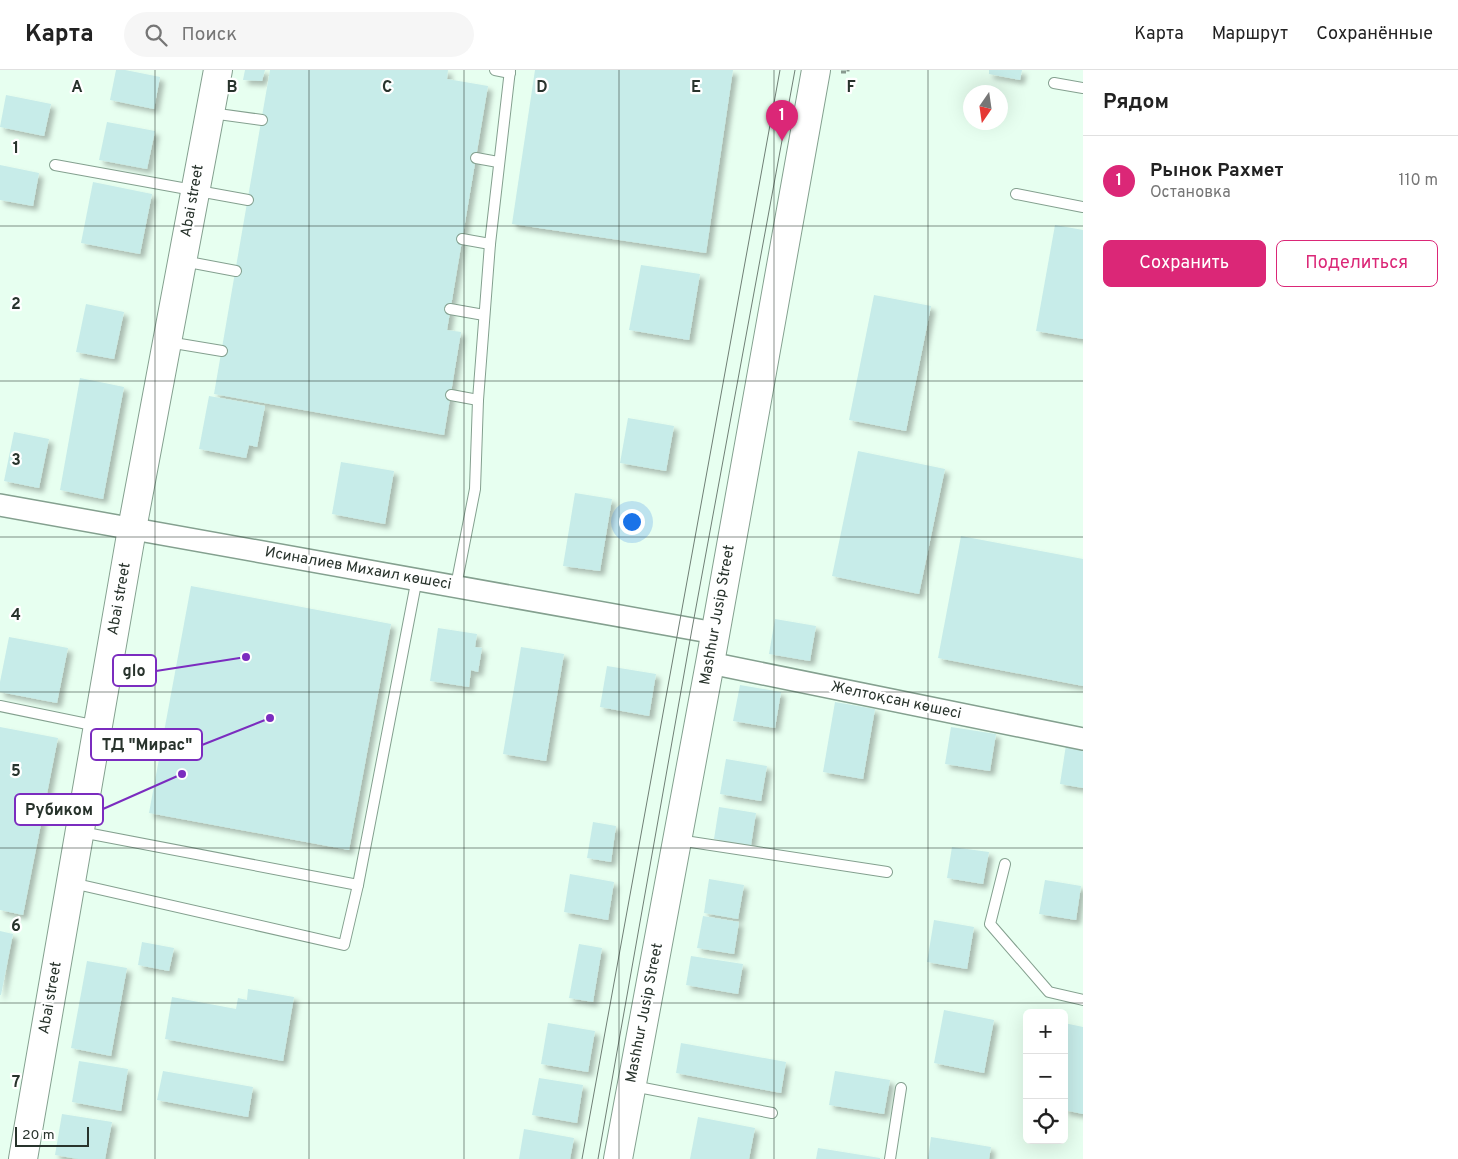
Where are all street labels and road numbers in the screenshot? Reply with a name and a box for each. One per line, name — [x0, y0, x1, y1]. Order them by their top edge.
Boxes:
street label: Abai street — [177, 163, 209, 239]
street label: Исиналиев Михаил көшесі — [263, 543, 453, 595]
street label: Mashhur Jusip Street — [696, 543, 740, 687]
street label: Abai street — [104, 561, 136, 637]
street label: Желтоқсан көшесі — [829, 678, 963, 724]
street label: Mashhur Jusip Street — [622, 941, 668, 1085]
street label: Abai street — [35, 960, 67, 1036]

